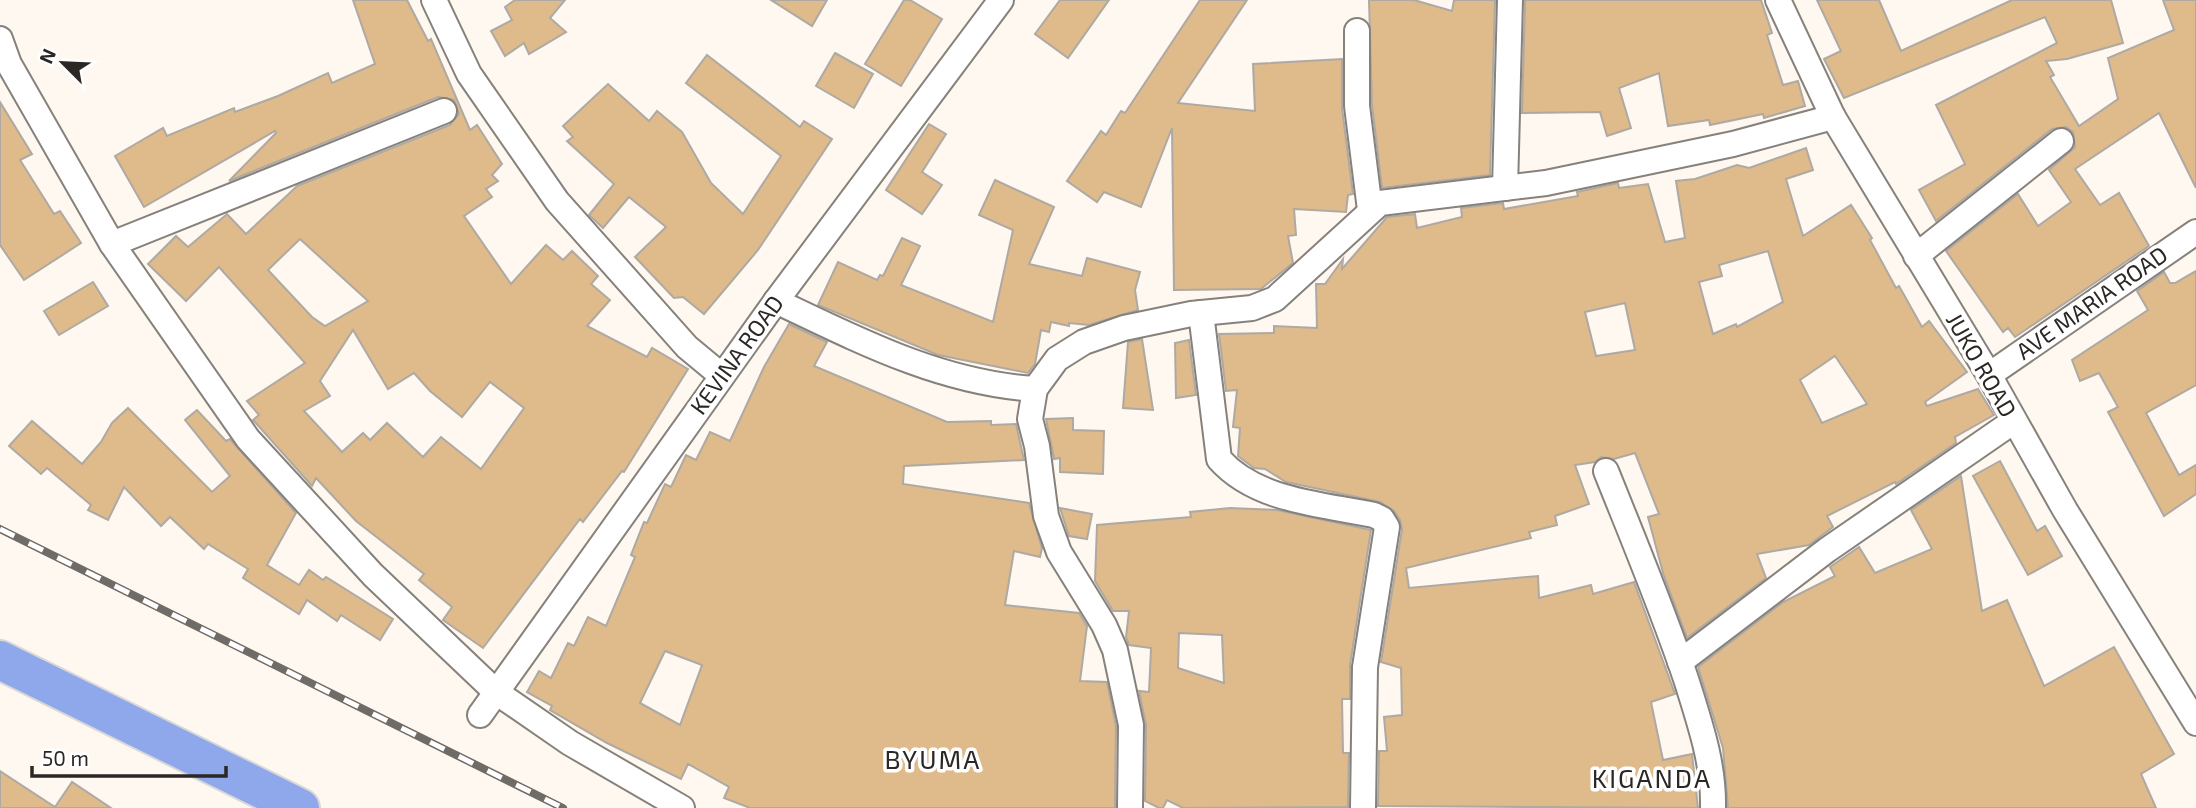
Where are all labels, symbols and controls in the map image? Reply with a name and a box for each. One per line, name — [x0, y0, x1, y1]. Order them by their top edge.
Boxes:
north arrow — [28, 28, 98, 98]
text: N — [34, 45, 60, 67]
street label: AVE MARIA ROAD — [2010, 240, 2172, 365]
street label: KEVINA ROAD — [684, 289, 789, 419]
street label: JUKO ROAD — [1941, 307, 2023, 422]
scale bar — [32, 734, 226, 778]
district label: BYUMA — [885, 743, 981, 774]
text: 50 m — [42, 745, 89, 770]
district label: KIGANDA — [1592, 762, 1712, 793]

